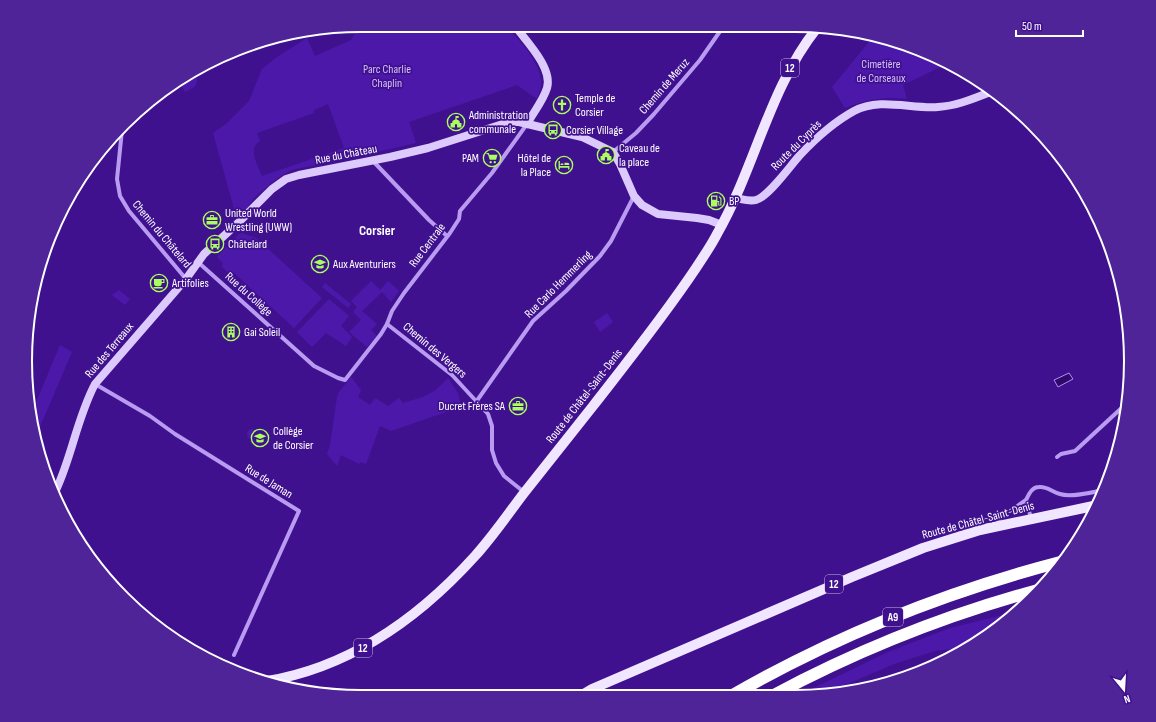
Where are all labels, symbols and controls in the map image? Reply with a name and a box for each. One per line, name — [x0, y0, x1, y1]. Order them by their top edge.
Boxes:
scale bar — [1016, 12, 1083, 38]
text: 50 m — [1022, 19, 1042, 34]
street label: Chemin de Meruz — [636, 55, 693, 117]
park label: Cimetière de Corseaux — [857, 57, 906, 86]
road number: 12 — [781, 59, 799, 77]
park label: Parc Charlie Chaplin — [363, 62, 411, 91]
place label: Temple de Corsier — [575, 91, 616, 120]
church icon: Temple de Corsier — [552, 95, 572, 115]
place label: Administration communale — [468, 108, 528, 137]
public building icon: Administration communale — [446, 112, 466, 132]
street label: Route du Cyprès — [768, 117, 825, 174]
bus stop icon: Corsier Village — [543, 120, 563, 140]
place label: Corsier Village — [566, 123, 623, 138]
street label: Rue du Château — [314, 141, 378, 168]
place label: Caveau de la place — [619, 141, 660, 170]
public building icon: Caveau de la place — [596, 145, 616, 165]
supermarket icon: PAM — [482, 148, 502, 168]
place label: PAM — [462, 151, 479, 166]
place label: Hôtel de la Place — [518, 151, 551, 180]
hotel icon: Hôtel de la Place — [554, 155, 574, 175]
fuel station icon: BP — [706, 191, 726, 211]
place label: BP — [729, 194, 739, 209]
street label: Chemin du Châtelard — [129, 197, 194, 271]
place label: United World Wrestling (UWW) — [225, 206, 292, 235]
office icon: United World Wrestling (UWW) — [202, 210, 222, 230]
street label: Rue Centrale — [406, 220, 449, 270]
district label: Corsier — [359, 222, 396, 239]
bus stop icon: Châtelard — [205, 234, 225, 254]
place label: Châtelard — [228, 237, 267, 252]
street label: Rue Carlo Hemmerling — [521, 247, 595, 321]
school or university icon: Aux Aventuriers — [310, 254, 330, 274]
place label: Aux Aventuriers — [332, 257, 396, 272]
street label: Rue du Collège — [222, 269, 276, 320]
cafe icon: Artifolies — [149, 273, 169, 293]
place label: Artifolies — [171, 276, 209, 291]
street label: Rue des Terreaux — [82, 319, 137, 381]
street label: Chemin des Vergers — [400, 319, 470, 381]
building icon: Gai Soleil — [221, 322, 241, 342]
place label: Gai Soleil — [244, 325, 280, 340]
street label: Route de Châtel-Saint-Denis — [543, 346, 626, 446]
office icon: Ducret Frères SA — [508, 396, 528, 416]
place label: Ducret Frères SA — [439, 399, 506, 414]
place label: Collège de Corsier — [273, 424, 314, 453]
school or university icon: Collège de Corsier — [250, 428, 270, 448]
street label: Rue de Jaman — [242, 461, 295, 502]
street label: Route de Châtel-Saint-Denis — [920, 498, 1036, 543]
road number: 12 — [825, 575, 843, 593]
road number: A9 — [883, 608, 903, 626]
road number: 12 — [354, 639, 372, 657]
north arrow — [1104, 670, 1144, 710]
text: N — [1122, 692, 1132, 706]

